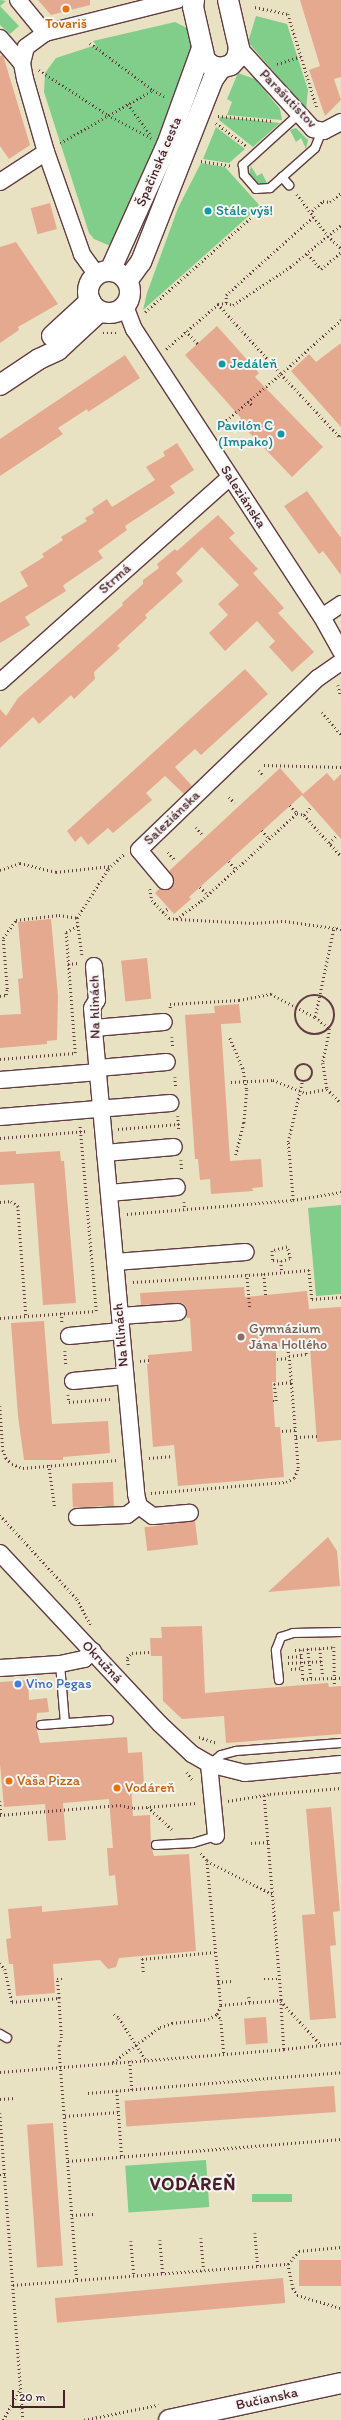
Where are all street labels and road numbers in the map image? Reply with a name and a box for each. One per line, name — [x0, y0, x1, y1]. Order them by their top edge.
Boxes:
street label: Parašutistov — [256, 66, 320, 132]
street label: Špačinská cesta — [133, 115, 185, 209]
street label: Saleziánska — [216, 462, 270, 532]
street label: Strmá — [95, 560, 135, 598]
street label: Saleziánska — [140, 787, 204, 849]
street label: Na hlinách — [86, 975, 104, 1039]
street label: Na hlinách — [110, 1302, 132, 1368]
street label: Okružná — [78, 1637, 126, 1687]
street label: Bučianska — [235, 2384, 299, 2414]

